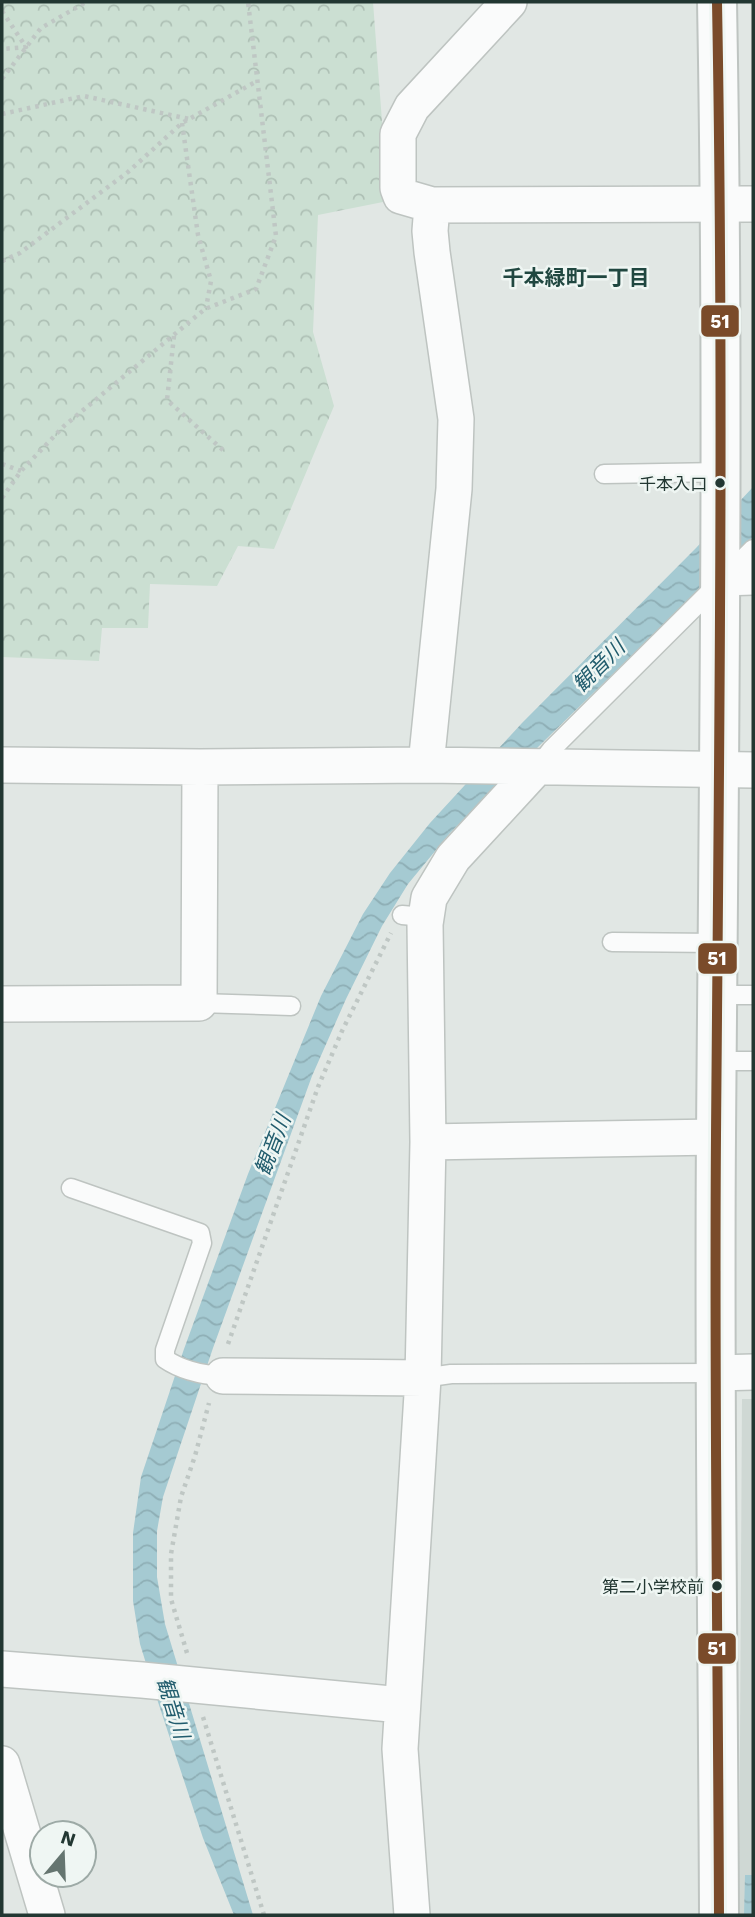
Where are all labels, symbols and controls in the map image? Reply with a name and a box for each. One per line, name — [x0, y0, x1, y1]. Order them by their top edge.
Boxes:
district label: 千本緑町一丁目 — [503, 265, 650, 290]
line badge: 51 — [700, 304, 740, 338]
text: 51 — [710, 310, 730, 333]
place label: 千本入口 — [639, 474, 707, 494]
marker: 千本入口 — [713, 476, 727, 490]
water label: 観音川 — [568, 633, 631, 697]
line badge: 51 — [697, 942, 738, 975]
text: 51 — [707, 947, 727, 970]
water label: 観音川 — [250, 1109, 296, 1179]
place label: 第二小学校前 — [602, 1577, 704, 1597]
marker: 第二小学校前 — [710, 1579, 724, 1593]
line badge: 51 — [697, 1632, 737, 1665]
text: 51 — [707, 1637, 727, 1660]
water label: 観音川 — [152, 1674, 195, 1744]
north arrow — [28, 1819, 98, 1889]
text: N — [58, 1825, 79, 1852]

